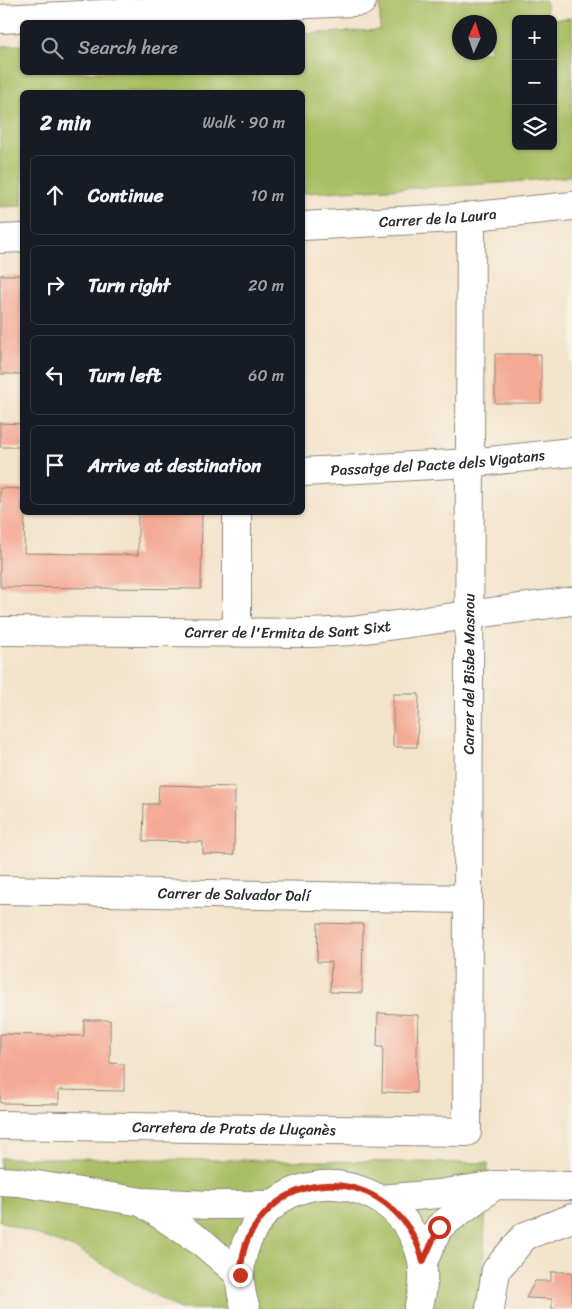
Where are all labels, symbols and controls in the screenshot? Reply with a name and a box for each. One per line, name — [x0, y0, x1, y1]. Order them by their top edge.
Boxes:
north arrow — [452, 15, 497, 60]
map controls — [512, 15, 557, 150]
button: + — [512, 15, 557, 60]
search box — [20, 20, 305, 75]
text: Search here — [78, 31, 178, 64]
icon: search — [38, 34, 66, 62]
button: − — [512, 60, 557, 105]
text: 2 min — [40, 104, 91, 142]
button: layers — [512, 105, 557, 150]
text: Walk · 90 m — [203, 108, 285, 137]
text: Continue — [88, 179, 164, 212]
icon: ahead — [41, 181, 69, 209]
text: 10 m — [251, 181, 284, 210]
street label: Carrer de la Laura — [378, 201, 498, 235]
text: Turn right — [88, 269, 170, 302]
icon: right — [41, 271, 69, 299]
text: 20 m — [248, 271, 284, 300]
text: Turn left — [88, 359, 161, 392]
icon: left — [41, 361, 69, 389]
text: 60 m — [248, 361, 284, 390]
street label: Passatge del Pacte dels Vigatans — [330, 442, 547, 483]
text: Arrive at destination — [88, 449, 261, 482]
icon: arrive — [41, 451, 69, 479]
street label: Carrer del Bisbe Masnou — [456, 593, 482, 755]
street label: Carrer de l'Ermita de Sant Sixt — [185, 613, 393, 646]
street label: Carrer de Salvador Dalí — [158, 880, 312, 909]
street label: Carretera de Prats de Lluçanès — [132, 1114, 337, 1143]
route start — [428, 1216, 451, 1239]
route end — [229, 1264, 252, 1287]

